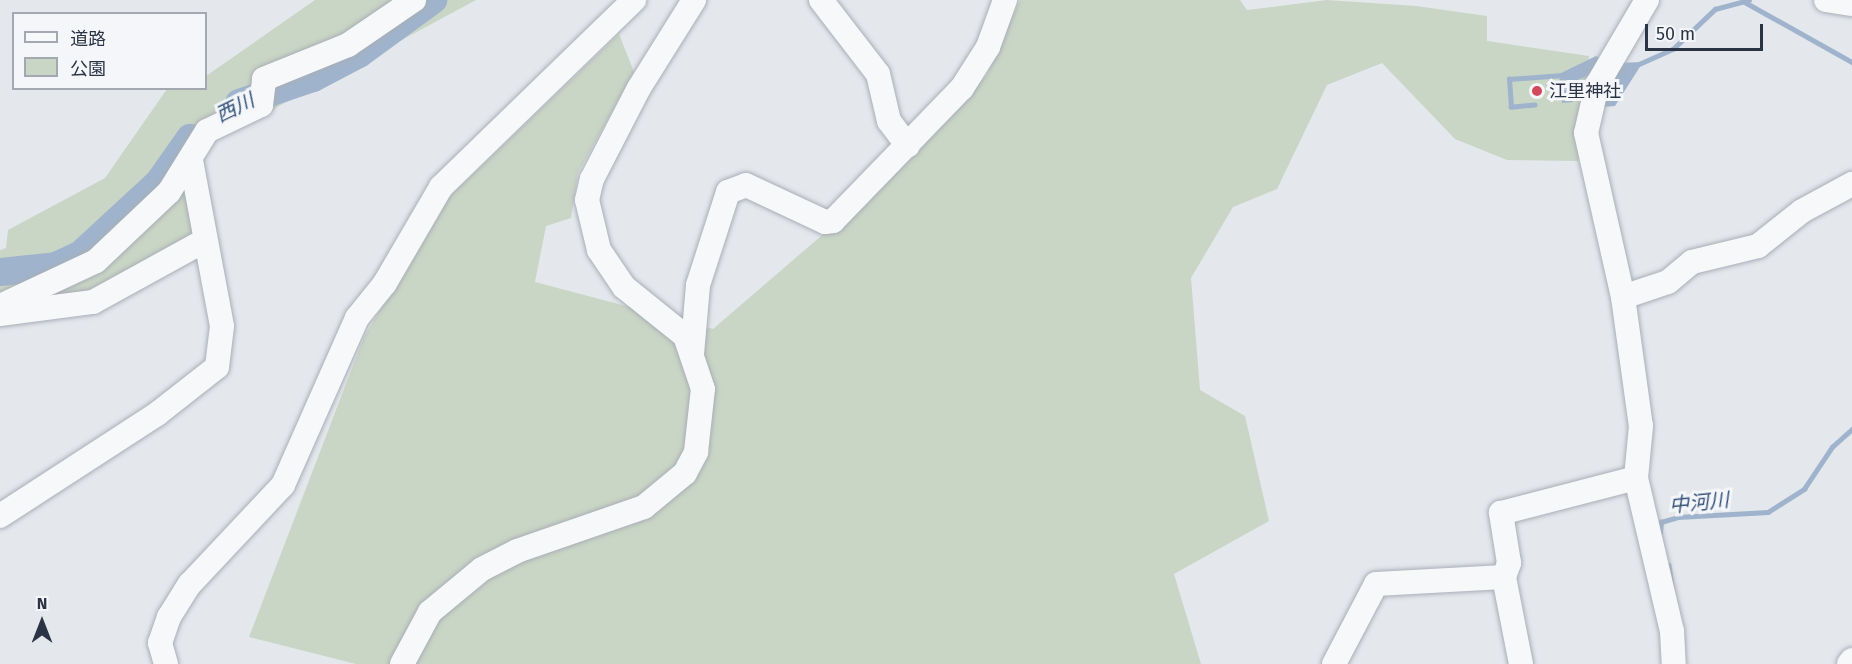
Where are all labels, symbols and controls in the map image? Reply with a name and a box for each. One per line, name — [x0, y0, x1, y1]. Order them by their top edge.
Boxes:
legend — [12, 12, 207, 90]
scale bar — [1648, 12, 1766, 50]
text: 50 m — [1656, 23, 1695, 45]
text: 道路 — [70, 28, 106, 50]
text: 公園 — [70, 58, 106, 80]
place label: 江里神社 — [1549, 80, 1621, 102]
marker: 江里神社 — [1530, 84, 1544, 98]
water label: 西川 — [212, 88, 258, 128]
water label: 中河川 — [1668, 488, 1730, 518]
north arrow — [12, 592, 72, 652]
text: N — [37, 594, 47, 613]

